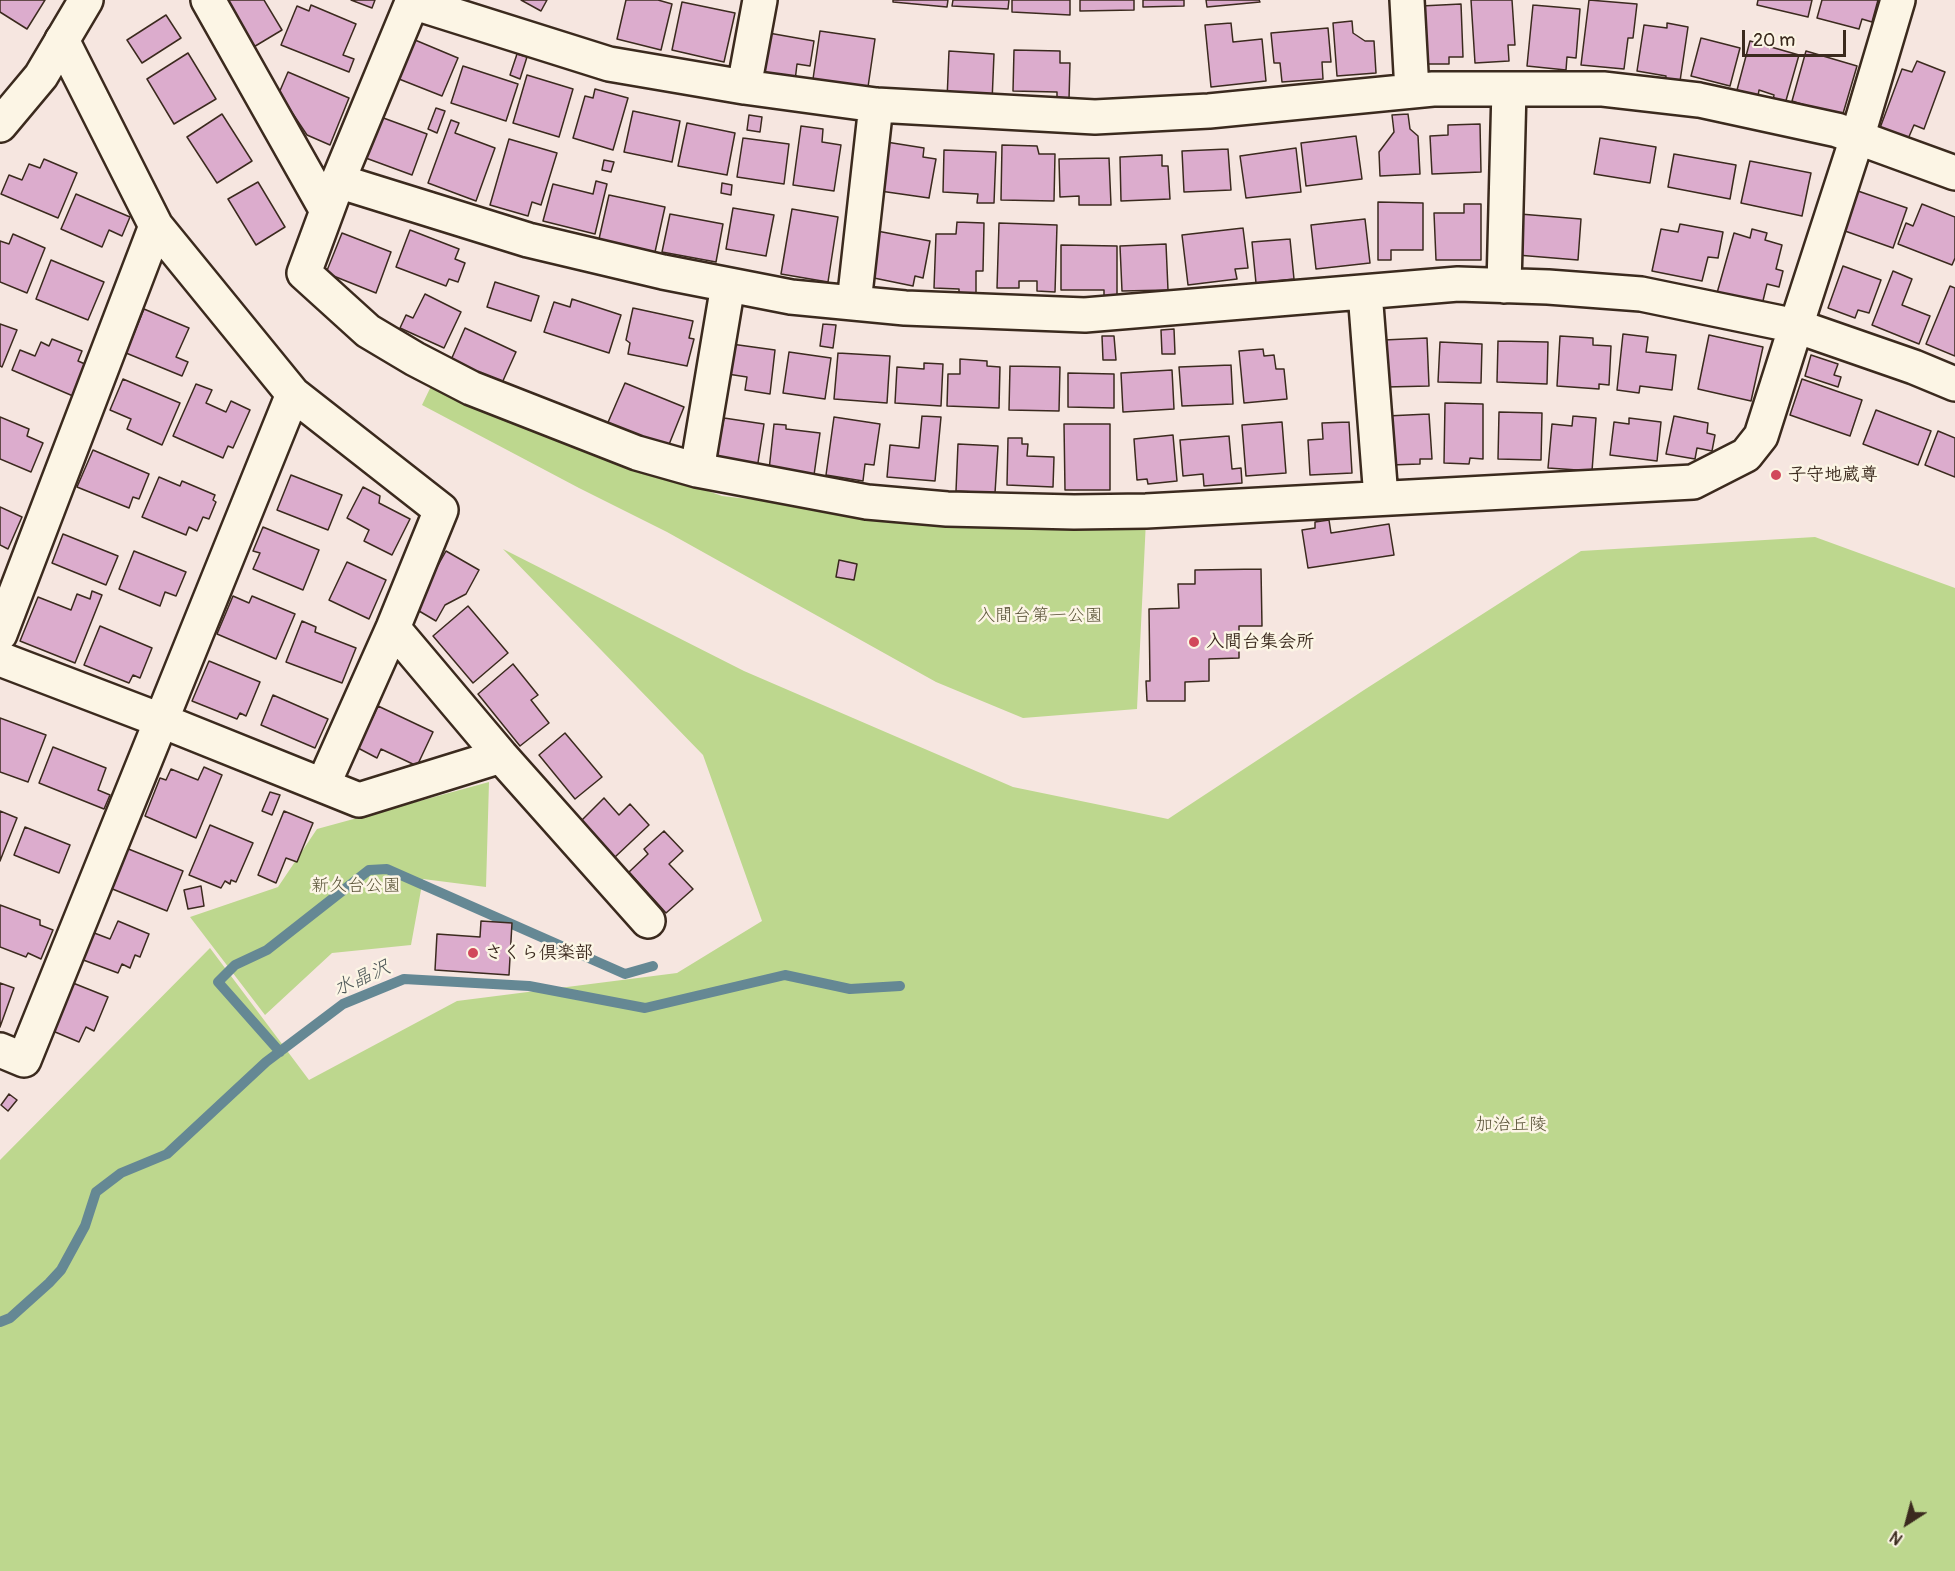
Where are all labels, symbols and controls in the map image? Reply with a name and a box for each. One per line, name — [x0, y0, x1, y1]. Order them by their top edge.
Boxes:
scale bar — [1745, 18, 1848, 56]
text: 20 m — [1753, 29, 1795, 52]
place label: 子守地蔵尊 — [1788, 464, 1878, 486]
marker: 子守地蔵尊 — [1769, 468, 1783, 482]
park label: 入間台第一公園 — [977, 605, 1103, 627]
place label: 入間台集会所 — [1206, 631, 1314, 653]
marker: 入間台集会所 — [1187, 635, 1201, 649]
park label: 新久台公園 — [311, 875, 401, 897]
place label: さくら倶楽部 — [485, 942, 593, 964]
marker: さくら倶楽部 — [466, 946, 480, 960]
water label: 水晶沢 — [330, 956, 394, 1002]
park label: 加治丘陵 — [1475, 1114, 1547, 1136]
north arrow — [1877, 1493, 1937, 1553]
text: N — [1886, 1526, 1907, 1549]

